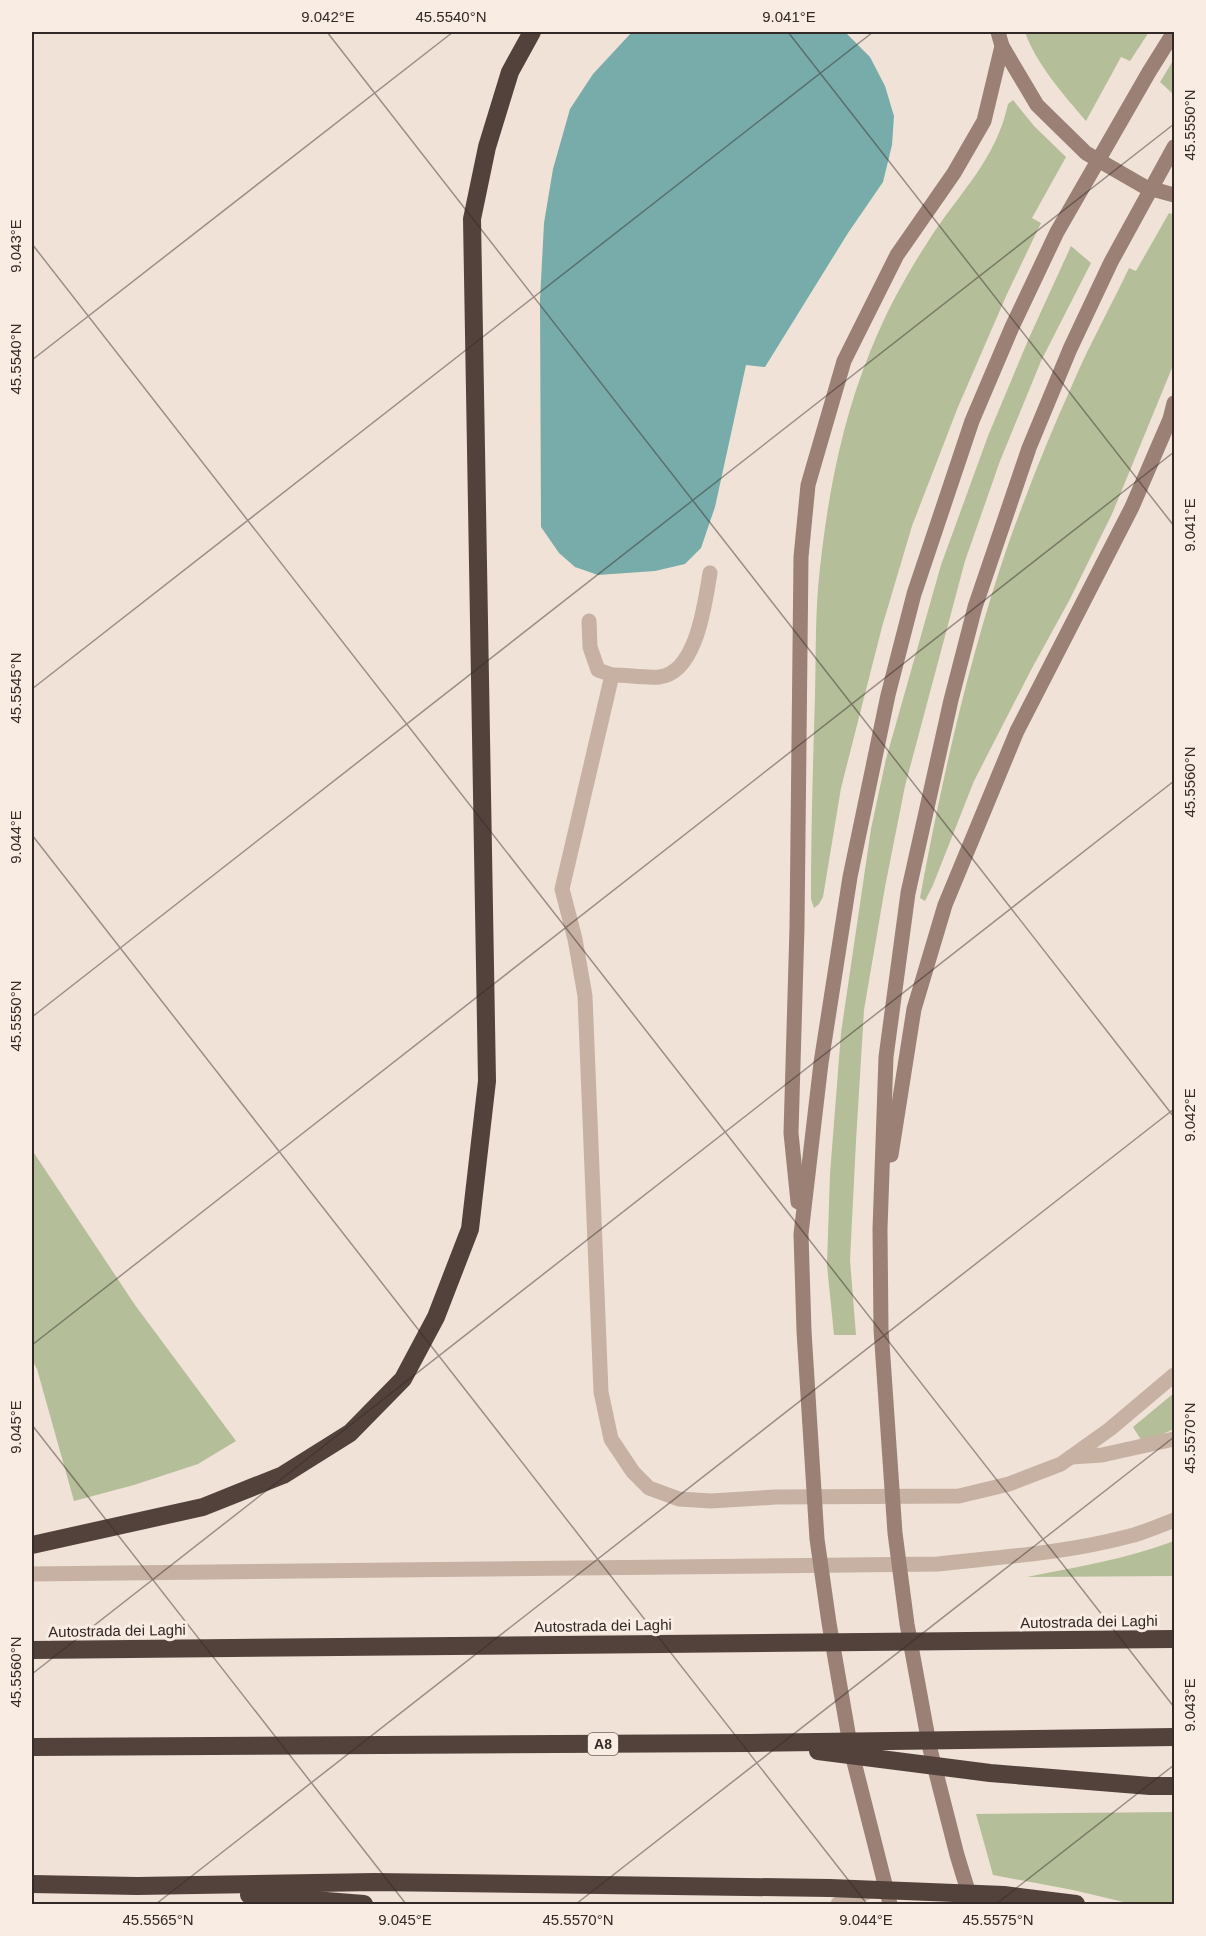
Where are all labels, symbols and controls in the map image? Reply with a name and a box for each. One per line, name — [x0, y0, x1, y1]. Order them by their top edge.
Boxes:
text: 9.042°E — [301, 8, 355, 25]
text: 45.5540°N — [415, 8, 487, 25]
text: 9.041°E — [762, 8, 816, 25]
text: 45.5550°N — [1181, 89, 1198, 161]
text: 9.043°E — [7, 219, 24, 273]
text: 45.5540°N — [7, 323, 24, 395]
text: 9.041°E — [1181, 498, 1198, 552]
text: 45.5545°N — [7, 652, 24, 724]
text: 45.5560°N — [1181, 746, 1198, 818]
text: 9.044°E — [7, 810, 24, 864]
text: 45.5550°N — [7, 980, 24, 1052]
text: 9.042°E — [1181, 1088, 1198, 1142]
text: 9.045°E — [7, 1400, 24, 1454]
text: 45.5570°N — [1181, 1402, 1198, 1474]
street label: Autostrada dei Laghi — [1020, 1612, 1158, 1631]
street label: Autostrada dei Laghi — [534, 1616, 672, 1635]
street label: Autostrada dei Laghi — [48, 1621, 186, 1640]
text: 45.5560°N — [7, 1636, 24, 1708]
text: 9.043°E — [1181, 1678, 1198, 1732]
road number: A8 — [588, 1733, 618, 1755]
text: 45.5565°N — [122, 1911, 194, 1928]
text: 9.045°E — [378, 1911, 432, 1928]
text: 45.5570°N — [542, 1911, 614, 1928]
text: 9.044°E — [839, 1911, 893, 1928]
text: 45.5575°N — [962, 1911, 1034, 1928]

